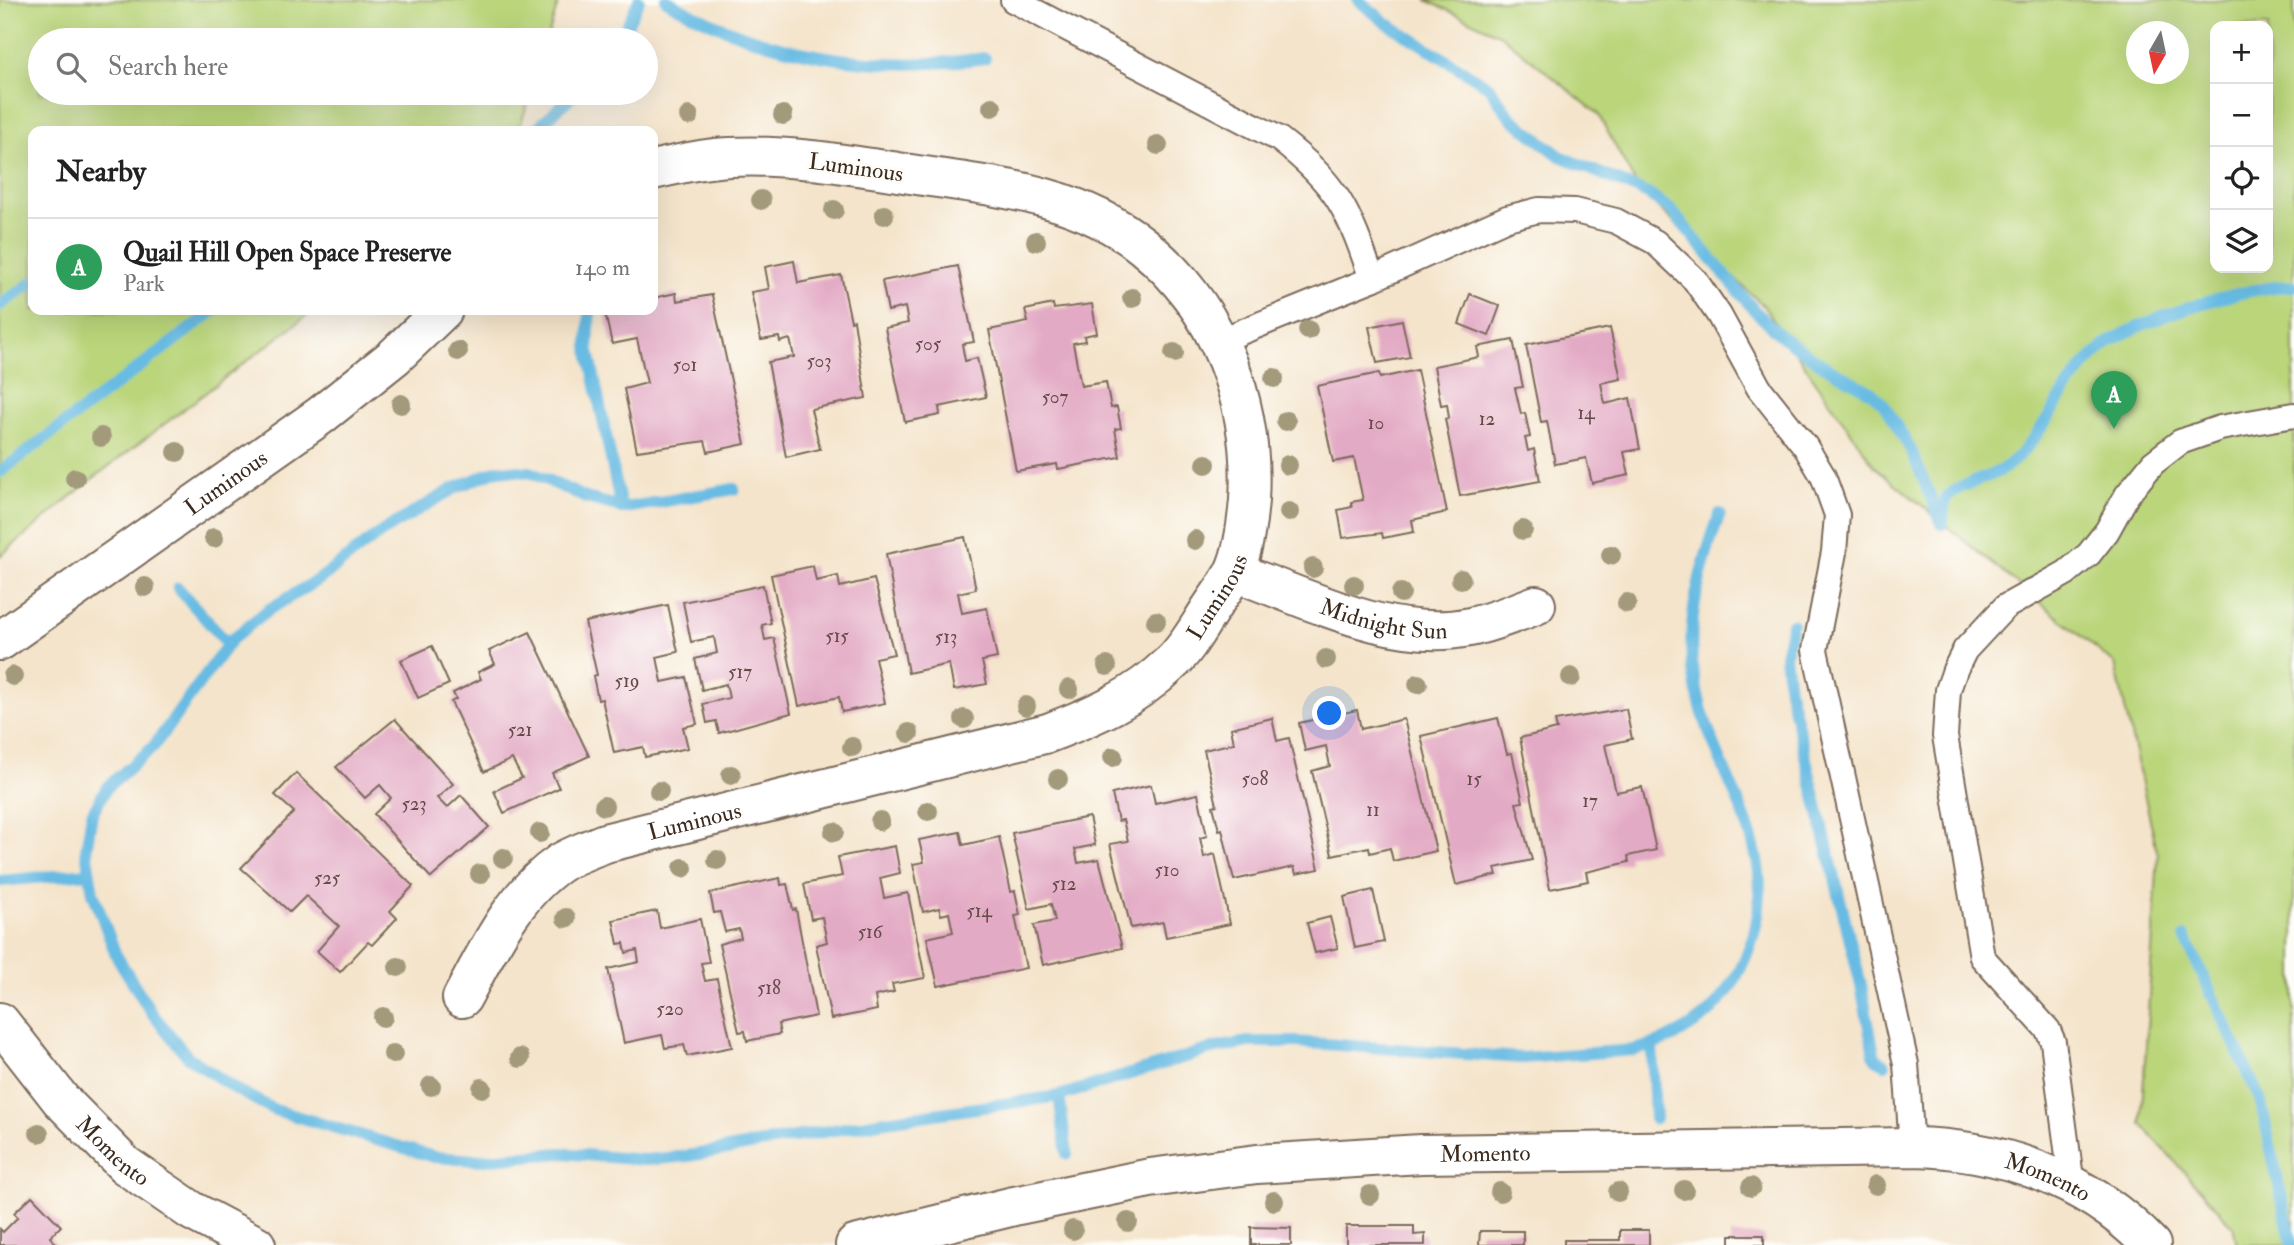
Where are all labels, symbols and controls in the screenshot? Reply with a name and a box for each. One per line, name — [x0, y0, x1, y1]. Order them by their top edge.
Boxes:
north arrow — [2126, 21, 2189, 84]
map controls — [2210, 21, 2273, 273]
button: + — [2210, 21, 2273, 84]
search box — [28, 28, 658, 105]
icon: search — [52, 48, 90, 86]
text: Search here — [108, 51, 228, 83]
button: − — [2210, 84, 2273, 147]
street label: Luminous — [807, 147, 905, 188]
button: locate — [2210, 147, 2273, 210]
text: Nearby — [56, 153, 146, 190]
button: layers — [2210, 210, 2273, 273]
text: Quail Hill Open Space Preserve — [123, 237, 451, 269]
text: A — [72, 253, 86, 282]
text: 140 m — [575, 253, 630, 282]
text: Park — [123, 269, 165, 298]
house number: 505 — [915, 332, 942, 356]
house number: 503 — [806, 349, 832, 373]
house number: 501 — [673, 353, 697, 377]
pin: A — [2091, 371, 2137, 429]
house number: 507 — [1042, 385, 1069, 409]
house number: 14 — [1577, 401, 1595, 425]
house number: 12 — [1479, 407, 1495, 431]
house number: 10 — [1368, 411, 1384, 435]
street label: Luminous — [179, 443, 273, 522]
street label: Luminous — [1181, 551, 1254, 645]
street label: Midnight Sun — [1316, 592, 1448, 645]
house number: 515 — [825, 624, 849, 648]
house number: 513 — [935, 625, 957, 649]
house number: 517 — [728, 660, 752, 684]
house number: 519 — [615, 669, 639, 693]
your location — [1312, 696, 1346, 730]
house number: 521 — [508, 718, 532, 742]
house number: 508 — [1242, 767, 1269, 791]
house number: 15 — [1466, 767, 1482, 791]
house number: 17 — [1582, 789, 1598, 813]
house number: 523 — [401, 792, 427, 816]
street label: Luminous — [645, 796, 744, 847]
house number: 11 — [1366, 798, 1380, 822]
house number: 510 — [1155, 858, 1179, 882]
house number: 525 — [314, 866, 341, 890]
house number: 512 — [1052, 872, 1076, 896]
house number: 514 — [966, 899, 992, 923]
house number: 516 — [858, 920, 884, 944]
house number: 518 — [757, 976, 781, 1000]
house number: 520 — [656, 997, 684, 1021]
street label: Momento — [70, 1110, 155, 1193]
street label: Momento — [1440, 1138, 1531, 1169]
street label: Momento — [2001, 1146, 2096, 1208]

